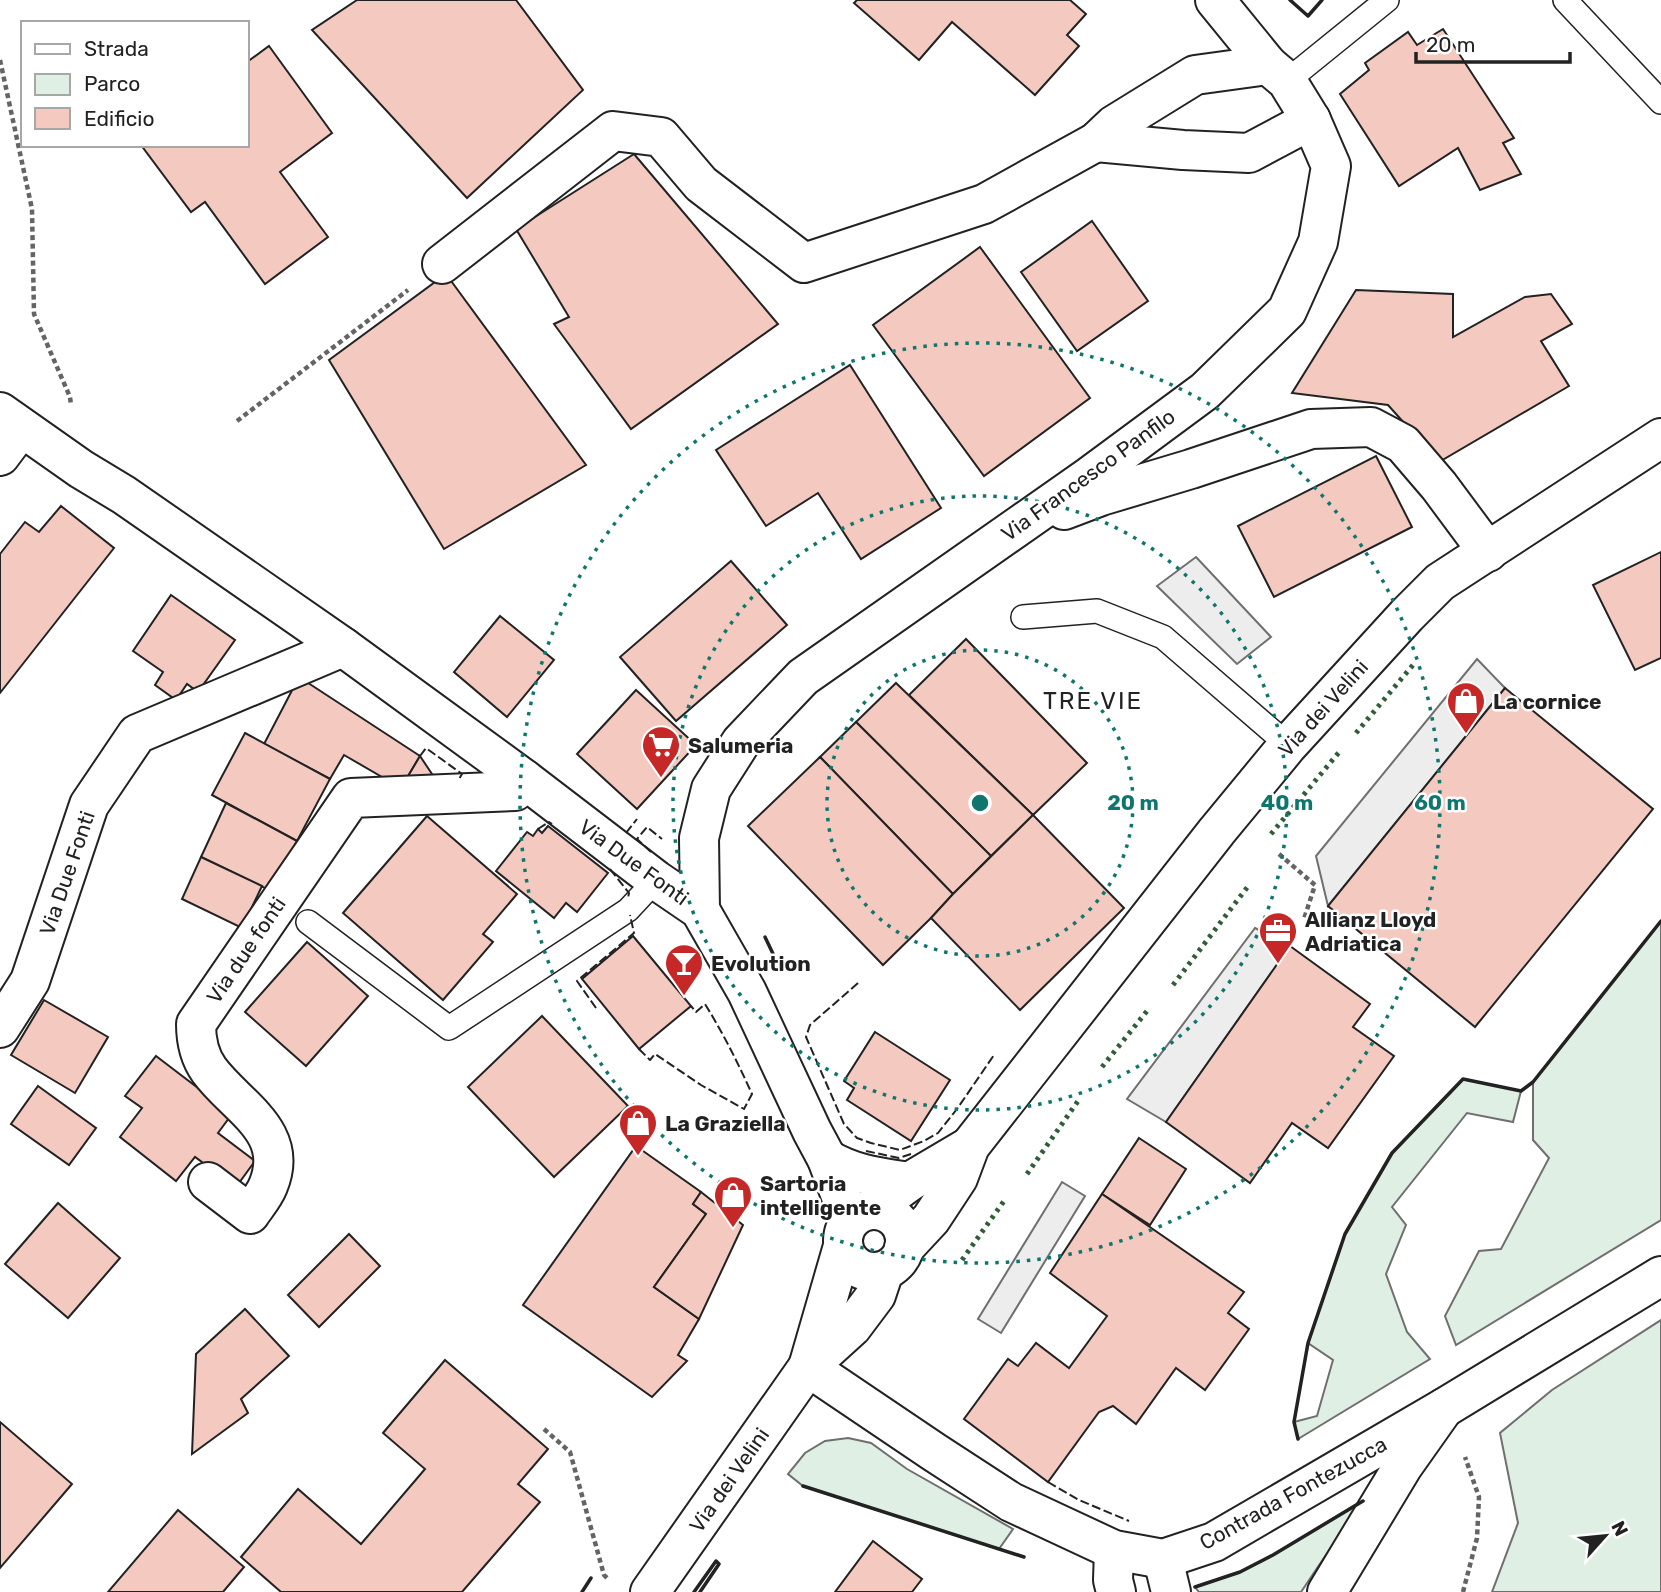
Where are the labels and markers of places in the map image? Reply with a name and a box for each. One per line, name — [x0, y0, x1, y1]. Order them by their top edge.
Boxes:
shop icon: La cornice — [1445, 680, 1487, 735]
place label: La cornice — [1493, 689, 1602, 714]
supermarket icon: Salumeria — [640, 724, 682, 779]
place label: Salumeria — [688, 733, 793, 758]
centre of rings — [968, 791, 992, 815]
place label: Allianz Lloyd Adriatica — [1305, 907, 1436, 956]
office icon: Allianz Lloyd Adriatica — [1257, 910, 1299, 965]
bar icon: Evolution — [663, 942, 705, 997]
place label: Evolution — [711, 951, 811, 976]
shop icon: La Graziella — [617, 1102, 659, 1157]
place label: La Graziella — [665, 1111, 786, 1136]
place label: Sartoria intelligente — [760, 1171, 881, 1220]
shop icon: Sartoria intelligente — [712, 1174, 754, 1229]

